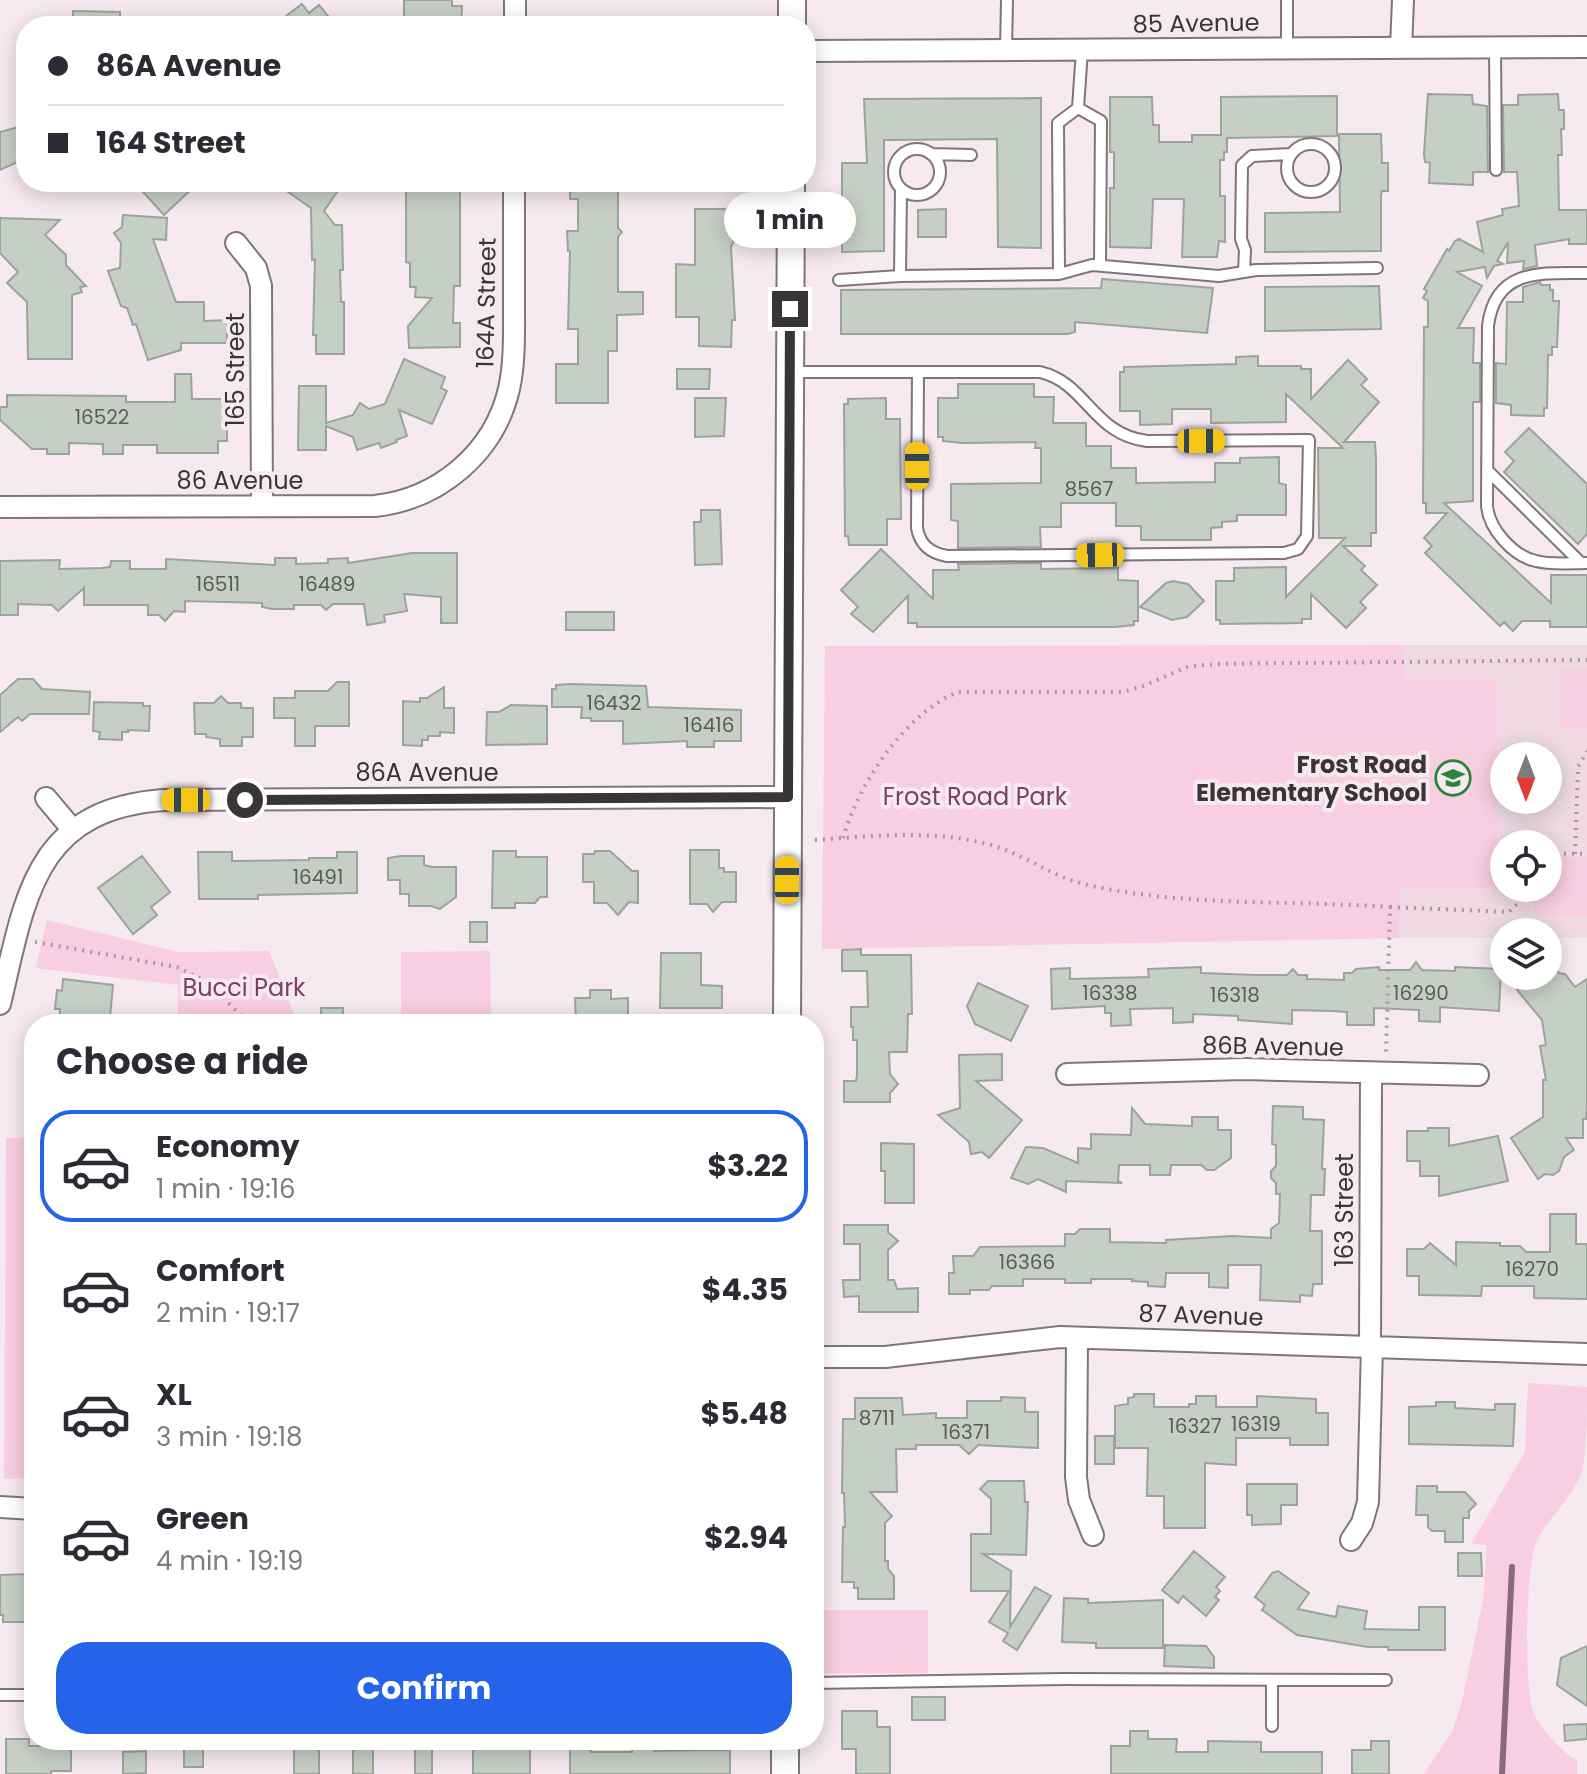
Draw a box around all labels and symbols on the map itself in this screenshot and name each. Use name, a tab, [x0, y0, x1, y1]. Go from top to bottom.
street label: 85 Avenue	[1132, 5, 1260, 41]
callout: 1 min	[724, 193, 856, 249]
street label: 164A Street	[468, 237, 504, 369]
route end	[772, 291, 808, 327]
street label: 165 Street	[219, 313, 252, 427]
house number: 16522	[75, 403, 129, 431]
car	[1177, 429, 1225, 453]
car	[905, 442, 929, 490]
street label: 86 Avenue	[177, 464, 303, 497]
house number: 8567	[1065, 475, 1113, 503]
car	[1076, 543, 1124, 567]
house number: 16511	[196, 570, 240, 598]
house number: 16489	[299, 570, 355, 598]
house number: 16432	[587, 689, 641, 717]
house number: 16416	[684, 711, 734, 739]
north arrow	[1490, 742, 1562, 814]
place label: Frost Road Elementary School	[1196, 748, 1427, 809]
street label: 86A Avenue	[355, 756, 499, 789]
school or university icon: Frost Road Elementary School	[1434, 759, 1472, 797]
park label: Frost Road Park	[883, 780, 1068, 813]
route start	[227, 782, 263, 818]
car	[162, 788, 210, 812]
car	[775, 856, 799, 904]
house number: 16491	[293, 863, 343, 891]
park label: Bucci Park	[183, 971, 306, 1004]
house number: 16338	[1082, 979, 1138, 1007]
house number: 16290	[1393, 979, 1449, 1007]
house number: 16318	[1210, 981, 1260, 1009]
street label: 86B Avenue	[1202, 1028, 1344, 1064]
street label: 163 Street	[1328, 1153, 1361, 1267]
house number: 16366	[999, 1248, 1055, 1276]
house number: 16270	[1505, 1255, 1559, 1283]
street label: 87 Avenue	[1138, 1296, 1264, 1334]
house number: 8711	[859, 1404, 895, 1432]
house number: 16319	[1231, 1410, 1281, 1438]
house number: 16327	[1168, 1412, 1222, 1440]
house number: 16371	[942, 1418, 990, 1446]

